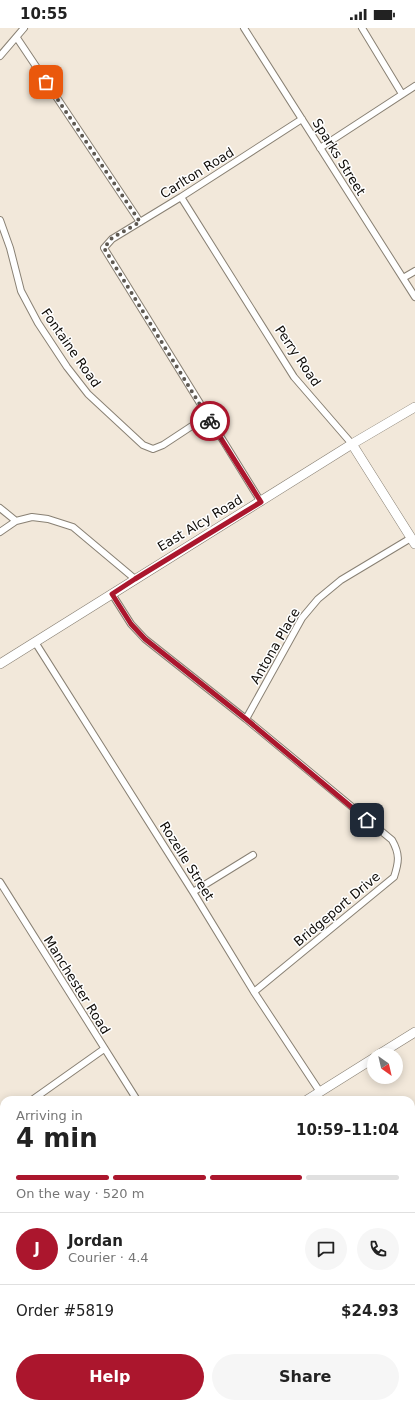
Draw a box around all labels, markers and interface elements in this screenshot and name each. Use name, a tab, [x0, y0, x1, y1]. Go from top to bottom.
text: 10:55	[20, 5, 68, 23]
pin	[29, 65, 63, 99]
icon: bag	[35, 71, 57, 93]
street label: Sparks Street	[309, 116, 369, 198]
street label: Carlton Road	[157, 144, 237, 202]
street label: Fontaine Road	[38, 306, 104, 390]
street label: Perry Road	[272, 323, 324, 389]
courier	[190, 401, 230, 441]
icon: bike	[199, 410, 221, 432]
street label: East Alcy Road	[155, 492, 245, 554]
street label: Antona Place	[247, 605, 303, 687]
pin	[350, 803, 384, 837]
icon: home	[356, 809, 378, 831]
street label: Rozelle Street	[157, 819, 217, 903]
street label: Bridgeport Drive	[291, 869, 383, 949]
street label: Manchester Road	[41, 933, 113, 1037]
north arrow	[367, 1048, 403, 1084]
map controls	[367, 1048, 403, 1084]
text: Arriving in	[16, 1108, 83, 1123]
text: 10:59–11:04	[296, 1121, 399, 1139]
text: 4 min	[16, 1123, 98, 1153]
text: On the way · 520 m	[16, 1186, 144, 1201]
button: chat	[305, 1228, 347, 1270]
button: phone	[357, 1228, 399, 1270]
text: Jordan	[68, 1232, 123, 1250]
text: J	[34, 1240, 40, 1258]
text: Courier · 4.4	[68, 1250, 149, 1265]
text: Order #5819	[16, 1302, 114, 1320]
text: $24.93	[341, 1302, 399, 1320]
button: Help	[16, 1354, 204, 1400]
button: Share	[212, 1354, 399, 1400]

